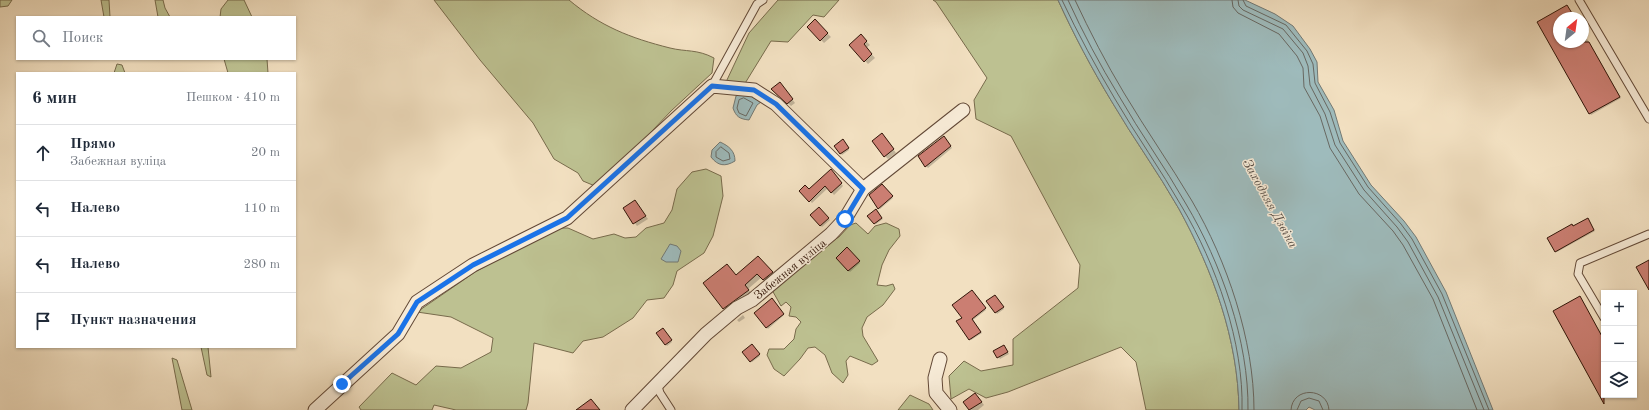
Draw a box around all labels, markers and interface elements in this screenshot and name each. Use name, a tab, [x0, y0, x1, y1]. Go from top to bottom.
north arrow	[1553, 12, 1589, 48]
search box	[16, 16, 296, 60]
icon: search	[30, 27, 52, 49]
text: Поиск	[62, 31, 103, 46]
text: 6 мин	[32, 90, 77, 107]
text: Пешком · 410 m	[186, 91, 280, 104]
text: Прямо	[70, 137, 116, 152]
icon: ahead	[32, 142, 54, 164]
text: 20 m	[251, 146, 280, 159]
text: Забежная вуліца	[70, 155, 166, 168]
water label: Заходняя Дзвіна	[1240, 157, 1299, 250]
icon: left	[32, 198, 54, 220]
text: Налево	[70, 201, 120, 216]
text: 110 m	[243, 202, 280, 215]
route start	[836, 210, 854, 228]
street label: Забежная вуліца	[752, 236, 829, 302]
icon: left	[32, 254, 54, 276]
text: Налево	[70, 257, 120, 272]
text: 280 m	[243, 258, 280, 271]
map controls	[1601, 290, 1637, 398]
button: +	[1601, 290, 1637, 326]
icon: arrive	[32, 310, 54, 332]
text: Пункт назначения	[70, 313, 197, 328]
button: −	[1601, 326, 1637, 362]
button: layers	[1601, 362, 1637, 398]
route end	[333, 375, 351, 393]

